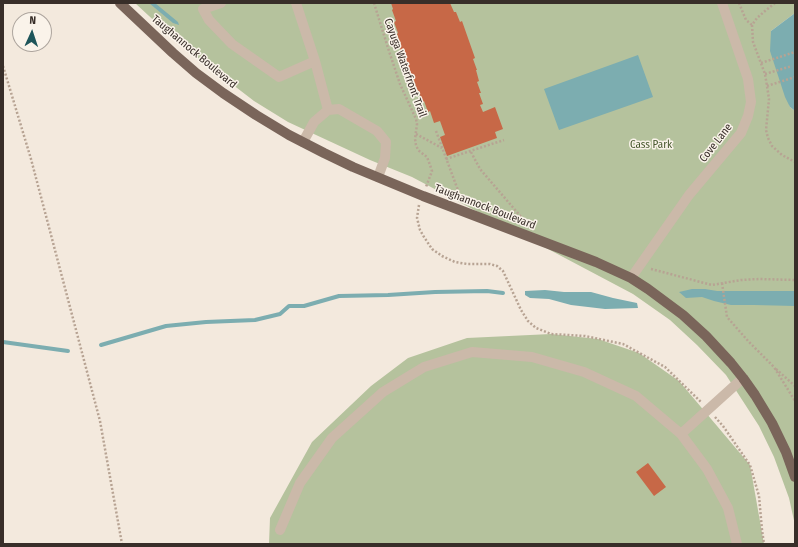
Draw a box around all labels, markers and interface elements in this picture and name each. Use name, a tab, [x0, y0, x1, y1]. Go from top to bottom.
north arrow	[12, 12, 52, 52]
street label: Taughannock Boulevard	[149, 12, 239, 92]
text: N	[29, 14, 36, 27]
street label: Cayuga Waterfront Trail	[381, 17, 429, 119]
street label: Cove Lane	[697, 121, 735, 165]
park label: Cass Park	[630, 138, 672, 152]
street label: Taughannock Boulevard	[433, 182, 537, 232]

